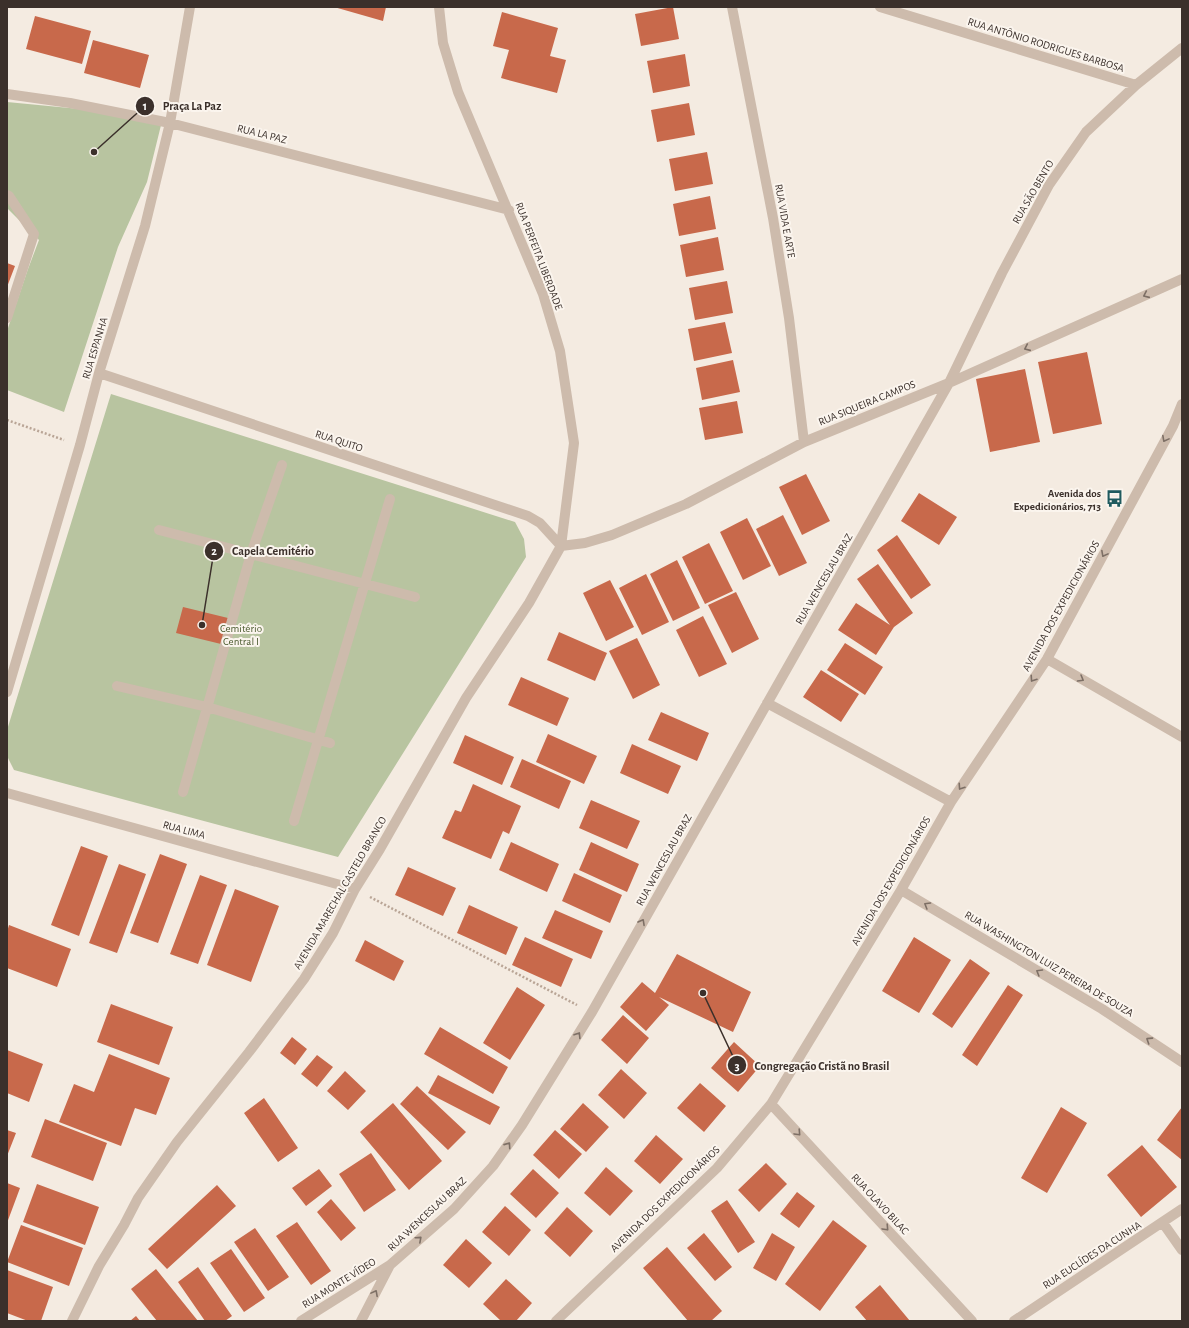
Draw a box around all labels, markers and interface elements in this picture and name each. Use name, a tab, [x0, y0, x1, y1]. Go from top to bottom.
street label: RUA ANTÔNIO RODRIGUES BARBOSA	[966, 15, 1126, 74]
callout: Praça La Paz	[135, 94, 230, 118]
text: 1	[143, 100, 147, 112]
text: Praça La Paz	[163, 100, 221, 112]
street label: RUA LA PAZ	[236, 123, 288, 146]
street label: RUA SÃO BENTO	[1010, 158, 1056, 226]
street label: RUA VIDA E ARTE	[773, 183, 797, 260]
street label: RUA PERFEITA LIBERDADE	[513, 201, 565, 312]
one-way arrow	[1143, 290, 1151, 298]
street label: RUA ESPANHA	[80, 315, 110, 380]
one-way arrow	[1024, 343, 1032, 351]
street label: RUA SIQUEIRA CAMPOS	[817, 378, 917, 428]
street label: RUA QUITO	[314, 428, 364, 454]
one-way arrow	[1163, 435, 1170, 443]
place label: Avenida dos Expedicionários, 713	[1013, 488, 1101, 512]
bus stop icon: Avenida dos Expedicionários, 713	[1104, 489, 1124, 509]
street label: RUA WENCESLAU BRAZ	[793, 531, 855, 626]
street label: AVENIDA DOS EXPEDICIONÁRIOS	[1020, 538, 1102, 673]
callout: Capela Cemitério	[204, 539, 322, 563]
text: 2	[211, 545, 217, 557]
text: Capela Cemitério	[232, 545, 314, 557]
one-way arrow	[1101, 550, 1108, 557]
park label: Cemitério Central I	[220, 623, 262, 647]
one-way arrow	[1077, 674, 1084, 681]
one-way arrow	[1031, 675, 1038, 682]
one-way arrow	[958, 783, 966, 790]
street label: RUA WENCESLAU BRAZ	[634, 812, 694, 908]
street label: AVENIDA DOS EXPEDICIONÁRIOS	[849, 814, 933, 948]
street label: AVENIDA MARECHAL CASTELO BRANCO	[292, 815, 388, 971]
street label: RUA LIMA	[162, 819, 207, 841]
one-way arrow	[924, 903, 931, 910]
street label: RUA WASHINGTON LUIZ PEREIRA DE SOUZA	[963, 909, 1136, 1019]
one-way arrow	[638, 919, 645, 926]
one-way arrow	[1036, 969, 1043, 976]
one-way arrow	[573, 1032, 580, 1039]
one-way arrow	[1147, 1038, 1154, 1045]
callout: Congregação Cristã no Brasil	[727, 1053, 898, 1077]
text: 3	[734, 1060, 740, 1072]
text: Congregação Cristã no Brasil	[755, 1060, 889, 1072]
one-way arrow	[793, 1128, 800, 1135]
one-way arrow	[503, 1142, 510, 1149]
street label: AVENIDA DOS EXPEDICIONÁRIOS	[607, 1143, 722, 1254]
street label: RUA OLAVO BILAC	[849, 1171, 911, 1237]
street label: RUA WENCESLAU BRAZ	[386, 1175, 469, 1253]
street label: RUA EUCLÍDES DA CUNHA	[1040, 1218, 1144, 1291]
one-way arrow	[881, 1223, 889, 1231]
one-way arrow	[415, 1237, 422, 1244]
street label: RUA MONTE VÍDEO	[300, 1255, 378, 1310]
one-way arrow	[371, 1290, 378, 1297]

